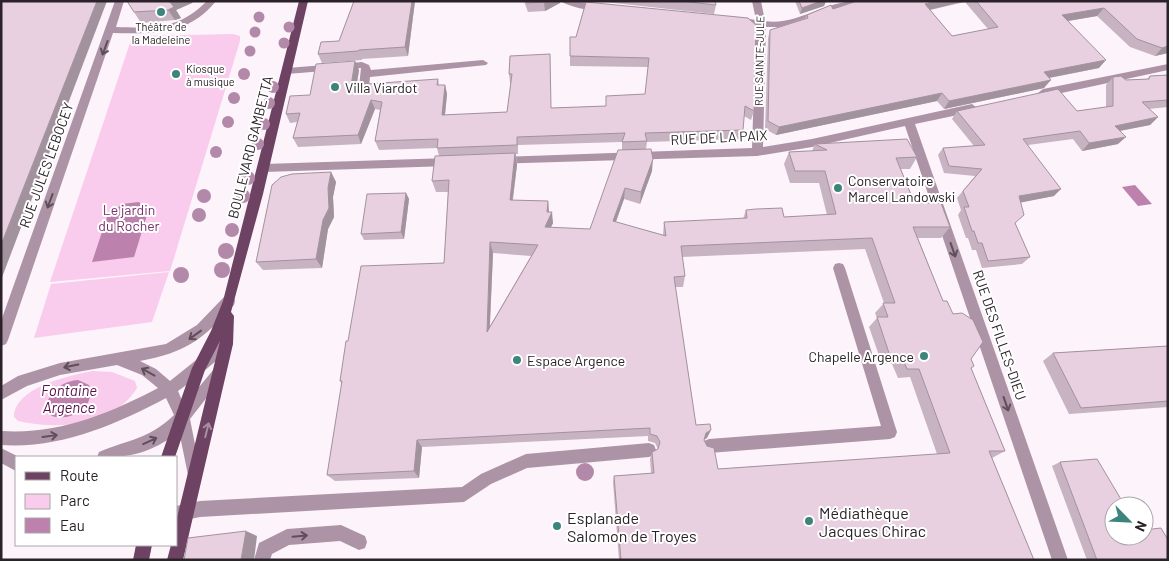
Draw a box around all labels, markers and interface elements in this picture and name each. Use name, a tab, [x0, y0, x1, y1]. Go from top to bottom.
marker: Théâtre de la Madeleine	[155, 6, 167, 18]
street label: RUE SAINTE-JULE	[752, 16, 766, 106]
place label: Théâtre de la Madeleine	[132, 20, 190, 46]
one-way arrow	[100, 39, 109, 55]
place label: Kiosque à musique	[186, 62, 235, 88]
marker: Kiosque à musique	[170, 68, 182, 80]
street label: BOULEVARD GAMBETTA	[224, 73, 276, 220]
place label: Villa Viardot	[345, 79, 418, 96]
marker: Villa Viardot	[329, 81, 341, 93]
street label: RUE JULES LEBOCEY	[15, 100, 77, 230]
street label: RUE DE LA PAIX	[670, 126, 768, 148]
place label: Conservatoire Marcel Landowski	[848, 172, 955, 205]
marker: Conservatoire Marcel Landowski	[832, 182, 844, 194]
one-way arrow	[45, 192, 54, 208]
park label: Le jardin du Rocher	[98, 201, 160, 234]
one-way arrow	[949, 242, 959, 258]
street label: RUE DES FILLES-DIEU	[970, 268, 1030, 402]
one-way arrow	[188, 330, 202, 340]
place label: Chapelle Argence	[808, 348, 914, 365]
marker: Chapelle Argence	[918, 350, 930, 362]
place label: Espace Argence	[527, 352, 625, 369]
marker: Espace Argence	[511, 354, 523, 366]
one-way arrow	[63, 362, 79, 372]
one-way arrow	[142, 367, 156, 377]
water label: Fontaine Argence	[41, 381, 97, 416]
one-way arrow	[1002, 396, 1012, 412]
one-way arrow	[202, 423, 212, 439]
one-way arrow	[41, 431, 57, 441]
one-way arrow	[142, 435, 157, 445]
legend	[15, 456, 178, 546]
text: Route	[60, 466, 99, 484]
text: Parc	[60, 491, 90, 509]
north arrow	[1104, 496, 1154, 546]
place label: Médiathèque Jacques Chirac	[819, 503, 926, 540]
place label: Esplanade Salomon de Troyes	[567, 508, 697, 545]
marker: Médiathèque Jacques Chirac	[803, 515, 815, 527]
text: Eau	[60, 516, 85, 534]
text: N	[1132, 519, 1151, 534]
marker: Esplanade Salomon de Troyes	[551, 520, 563, 532]
one-way arrow	[291, 531, 307, 541]

